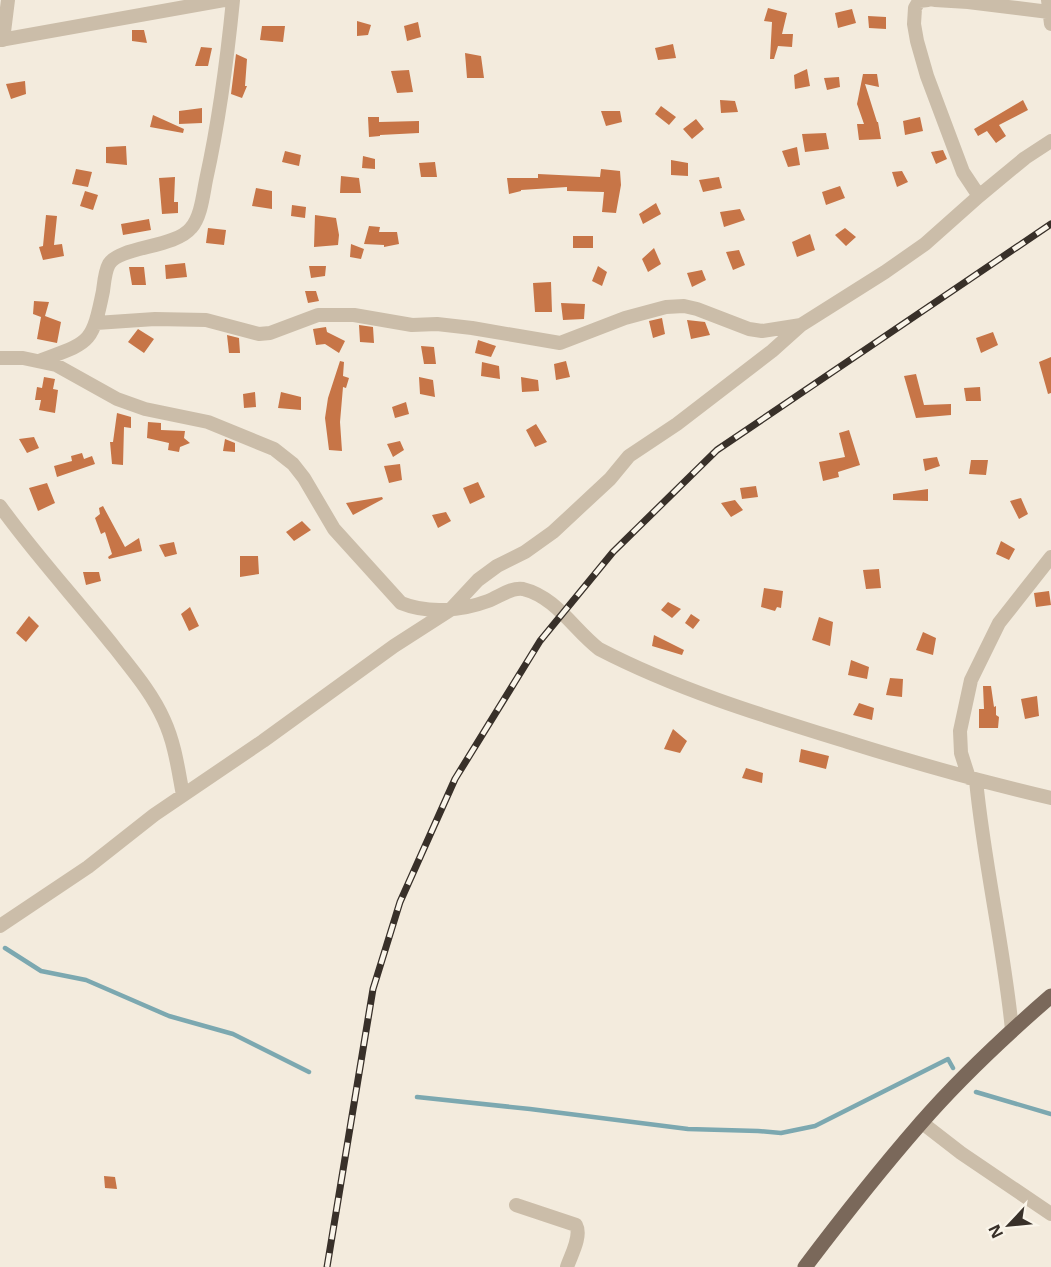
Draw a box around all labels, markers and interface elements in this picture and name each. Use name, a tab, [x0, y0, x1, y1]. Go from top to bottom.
north arrow	[979, 1195, 1039, 1255]
text: N	[983, 1221, 1008, 1242]

